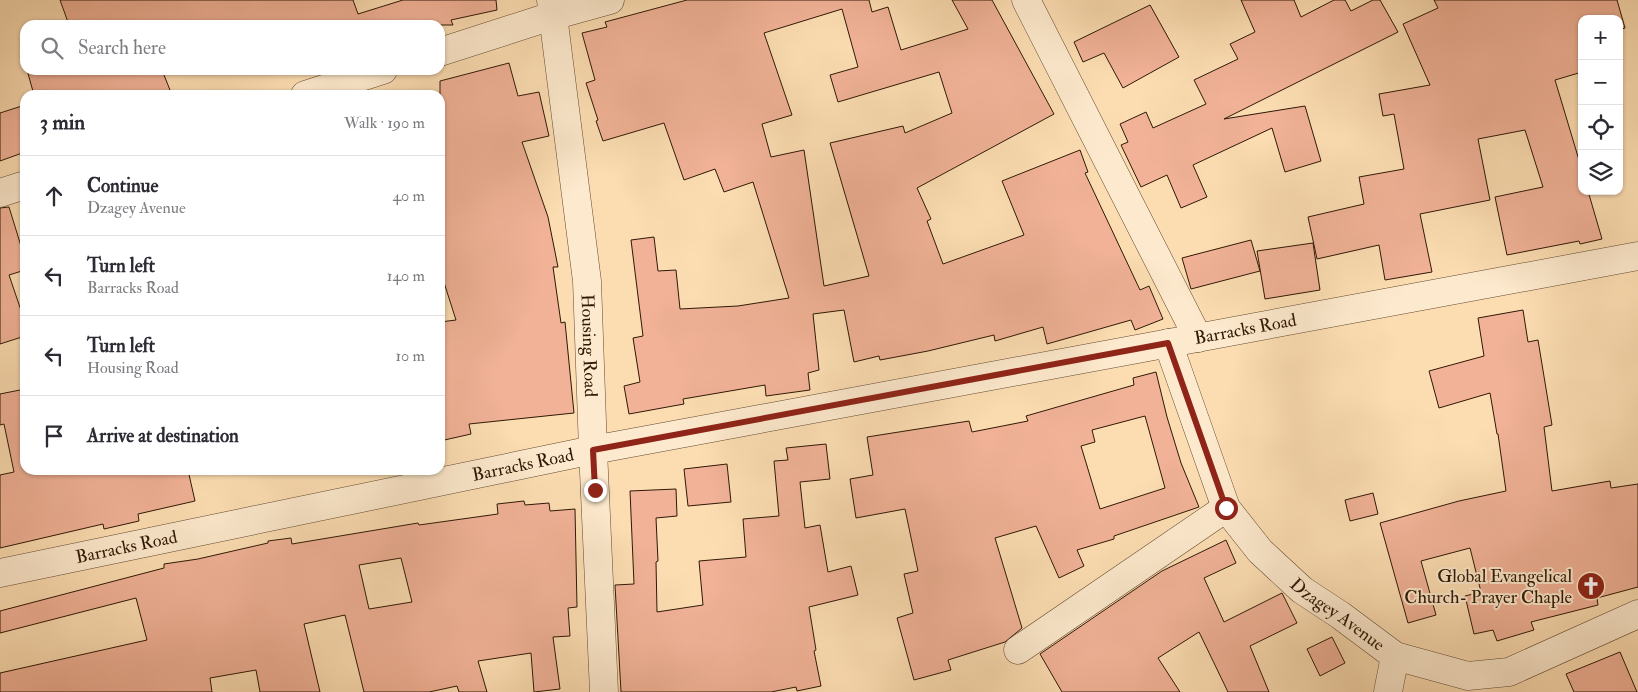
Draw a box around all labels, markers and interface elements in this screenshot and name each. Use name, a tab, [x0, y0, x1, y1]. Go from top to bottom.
map controls	[1578, 15, 1623, 195]
button: +	[1578, 15, 1623, 60]
search box	[20, 20, 445, 75]
icon: search	[38, 34, 66, 62]
text: Search here	[78, 36, 166, 60]
button: −	[1578, 60, 1623, 105]
button: locate	[1578, 105, 1623, 150]
text: 3 min	[40, 109, 85, 136]
text: Walk · 190 m	[344, 113, 425, 133]
button: layers	[1578, 150, 1623, 195]
text: Continue	[87, 174, 158, 198]
icon: ahead	[40, 182, 68, 210]
text: 40 m	[392, 186, 425, 206]
text: Dzagey Avenue	[87, 198, 186, 218]
text: Turn left	[87, 254, 155, 278]
icon: left	[40, 262, 68, 290]
text: 140 m	[387, 266, 425, 286]
text: Barracks Road	[87, 278, 179, 298]
street label: Housing Road	[575, 294, 602, 398]
street label: Barracks Road	[1192, 309, 1298, 350]
text: Turn left	[87, 334, 155, 358]
icon: left	[40, 342, 68, 370]
text: 10 m	[395, 346, 425, 366]
text: Housing Road	[87, 358, 179, 378]
icon: arrive	[40, 422, 68, 450]
text: Arrive at destination	[87, 424, 239, 448]
street label: Barracks Road	[470, 443, 576, 487]
route end	[584, 479, 607, 502]
route start	[1215, 497, 1238, 520]
street label: Barracks Road	[73, 526, 180, 569]
place label: Global Evangelical Church- Prayer Chaple	[1404, 565, 1572, 609]
church icon: Global Evangelical Church- Prayer Chaple	[1576, 571, 1606, 601]
street label: Dzagey Avenue	[1285, 573, 1389, 657]

